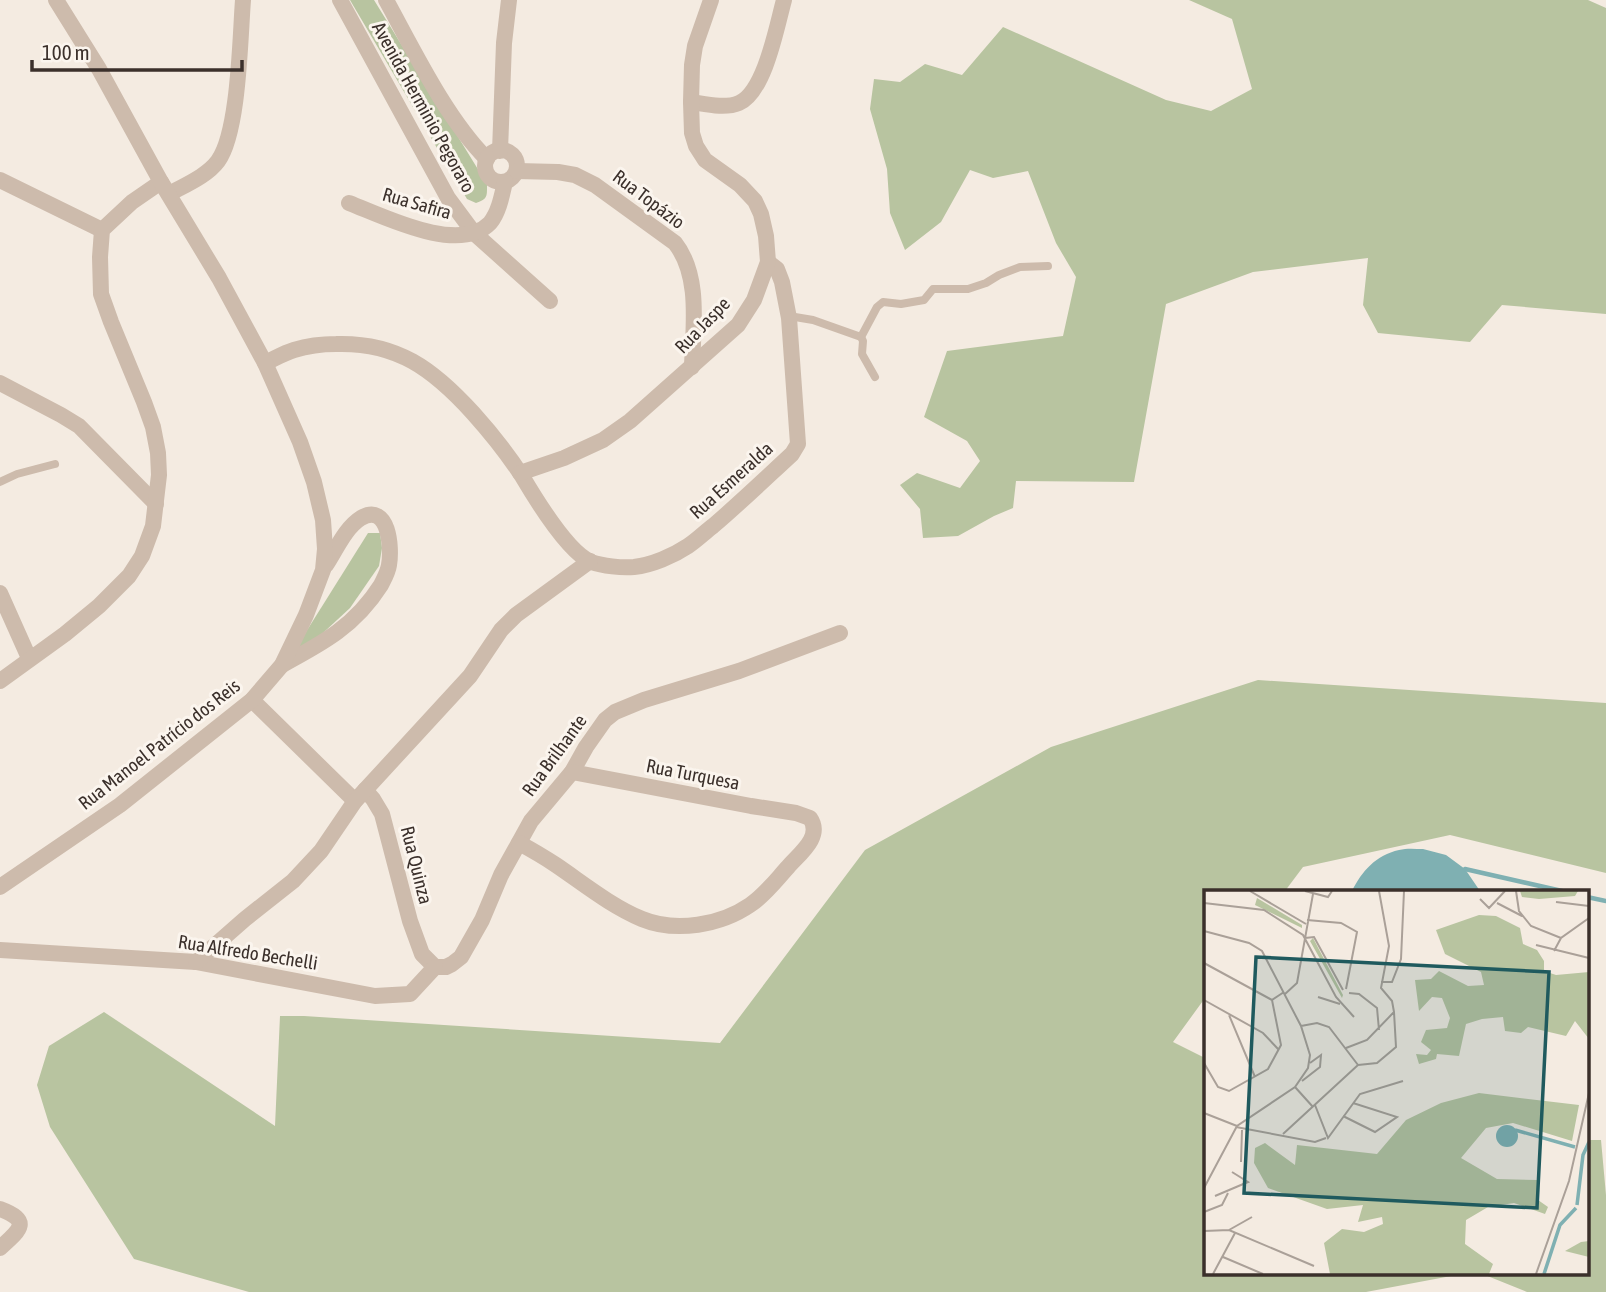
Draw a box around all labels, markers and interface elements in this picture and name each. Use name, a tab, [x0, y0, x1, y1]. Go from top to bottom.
street label: Avenida Herminio Pegoraro	[368, 18, 480, 196]
scale bar	[32, 28, 242, 72]
text: 100 m	[42, 40, 90, 64]
street label: Rua Topázio	[609, 165, 689, 233]
street label: Rua Safira	[380, 183, 454, 223]
street label: Rua Jaspe	[670, 292, 734, 358]
street label: Rua Esmeralda	[685, 437, 777, 523]
street label: Rua Manoel Patrício dos Reis	[74, 674, 244, 814]
street label: Rua Brilhante	[517, 710, 591, 800]
street label: Rua Turquesa	[644, 754, 742, 794]
street label: Rua Quinza	[397, 824, 437, 906]
inset map	[1204, 890, 1588, 1274]
street label: Rua Alfredo Bechelli	[177, 930, 319, 974]

